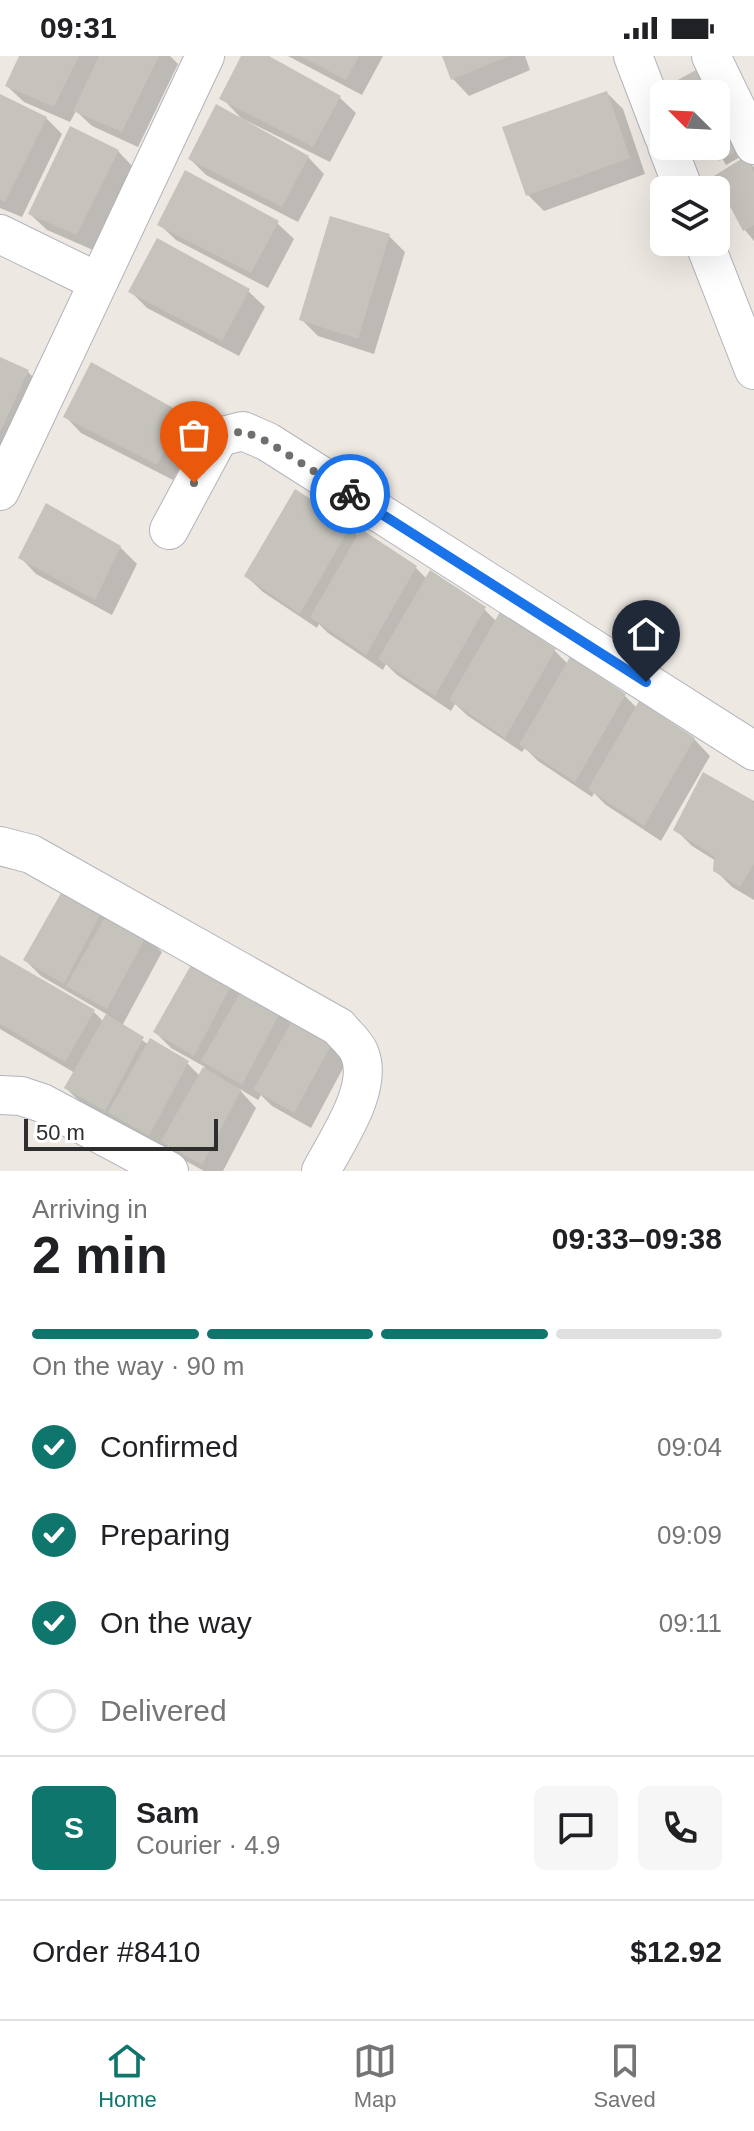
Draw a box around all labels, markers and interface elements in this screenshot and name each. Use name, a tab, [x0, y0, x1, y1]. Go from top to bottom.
text: 09:31	[40, 11, 117, 44]
north arrow	[650, 80, 730, 160]
map controls	[650, 80, 730, 256]
button: layers	[650, 176, 730, 256]
pin	[160, 401, 228, 483]
icon: bag	[172, 413, 216, 457]
courier	[310, 454, 390, 534]
icon: bike	[328, 472, 372, 516]
pin	[612, 600, 680, 682]
icon: home	[624, 612, 668, 656]
scale bar	[24, 1115, 218, 1151]
text: 50 m	[36, 1120, 85, 1145]
text: Arriving in	[32, 1194, 148, 1224]
text: 09:33–09:38	[552, 1222, 722, 1255]
text: 2 min	[32, 1226, 168, 1284]
text: On the way · 90 m	[32, 1351, 244, 1381]
icon: check	[32, 1425, 76, 1469]
text: Confirmed	[100, 1430, 238, 1463]
text: 09:04	[657, 1432, 722, 1462]
icon: check	[32, 1513, 76, 1557]
text: Preparing	[100, 1518, 230, 1551]
text: 09:09	[657, 1520, 722, 1550]
icon: check	[32, 1601, 76, 1645]
text: On the way	[100, 1606, 252, 1639]
text: 09:11	[659, 1608, 722, 1638]
text: Delivered	[100, 1694, 227, 1727]
button: chat	[534, 1786, 618, 1870]
button: phone	[638, 1786, 722, 1870]
text: Sam	[136, 1796, 199, 1829]
text: S	[64, 1811, 84, 1844]
text: Courier · 4.9	[136, 1830, 281, 1860]
text: Order #8410	[32, 1935, 200, 1968]
text: $12.92	[630, 1935, 722, 1968]
tab: Home	[98, 2039, 157, 2113]
tab: Map	[353, 2039, 397, 2113]
tab: Saved	[593, 2039, 656, 2113]

